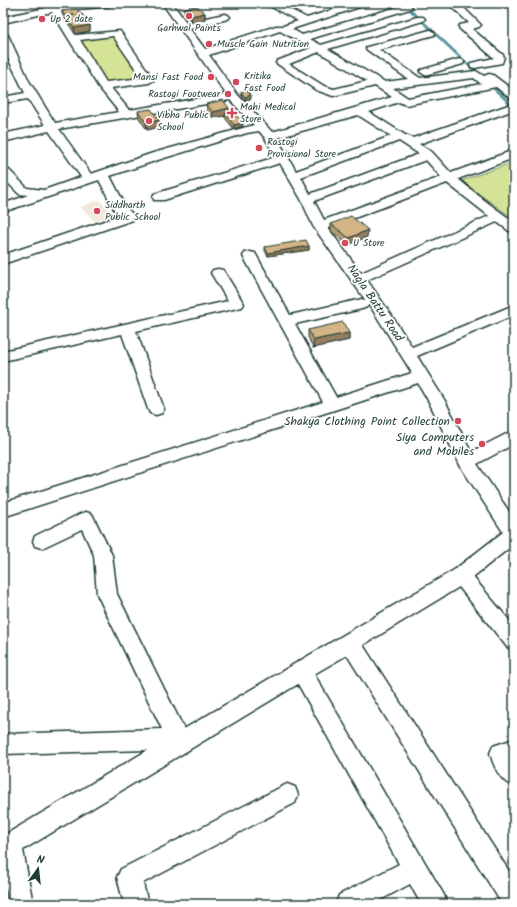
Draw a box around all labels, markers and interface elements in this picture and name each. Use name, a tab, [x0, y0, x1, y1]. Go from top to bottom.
place label: Up 2 date	[50, 11, 93, 27]
marker: Garhwal Paints	[184, 11, 194, 21]
marker: Up 2 date	[37, 14, 47, 24]
place label: Garhwal Paints	[157, 20, 221, 36]
place label: Muscle Gain Nutrition	[217, 36, 309, 52]
marker: Muscle Gain Nutrition	[204, 39, 214, 49]
place label: Kritika Fast Food	[244, 68, 286, 96]
place label: Mansi Fast Food	[133, 69, 204, 85]
marker: Mansi Fast Food	[206, 72, 216, 82]
marker: Kritika Fast Food	[231, 77, 241, 87]
place label: Rastogi Footwear	[148, 86, 221, 102]
marker: Rastogi Footwear	[223, 89, 233, 99]
place label: Mahi Medical Store	[240, 99, 296, 127]
place label: Vibha Public School	[157, 107, 209, 135]
marker: Mahi Medical Store	[227, 108, 237, 118]
marker: Vibha Public School	[144, 116, 154, 126]
place label: Rastogi Provisional Store	[267, 134, 337, 162]
marker: Rastogi Provisional Store	[254, 143, 264, 153]
place label: Siddharth Public School	[105, 197, 161, 225]
marker: Siddharth Public School	[92, 206, 102, 216]
place label: U Store	[353, 235, 385, 251]
marker: U Store	[340, 238, 350, 248]
street label: Nagla Battu Road	[342, 260, 409, 346]
place label: Shakya Clothing Point Collection	[284, 412, 450, 431]
marker: Shakya Clothing Point Collection	[453, 416, 463, 426]
place label: Siya Computers and Mobiles	[396, 428, 474, 461]
marker: Siya Computers and Mobiles	[477, 439, 487, 449]
north arrow	[18, 849, 58, 889]
text: N	[35, 851, 46, 870]

